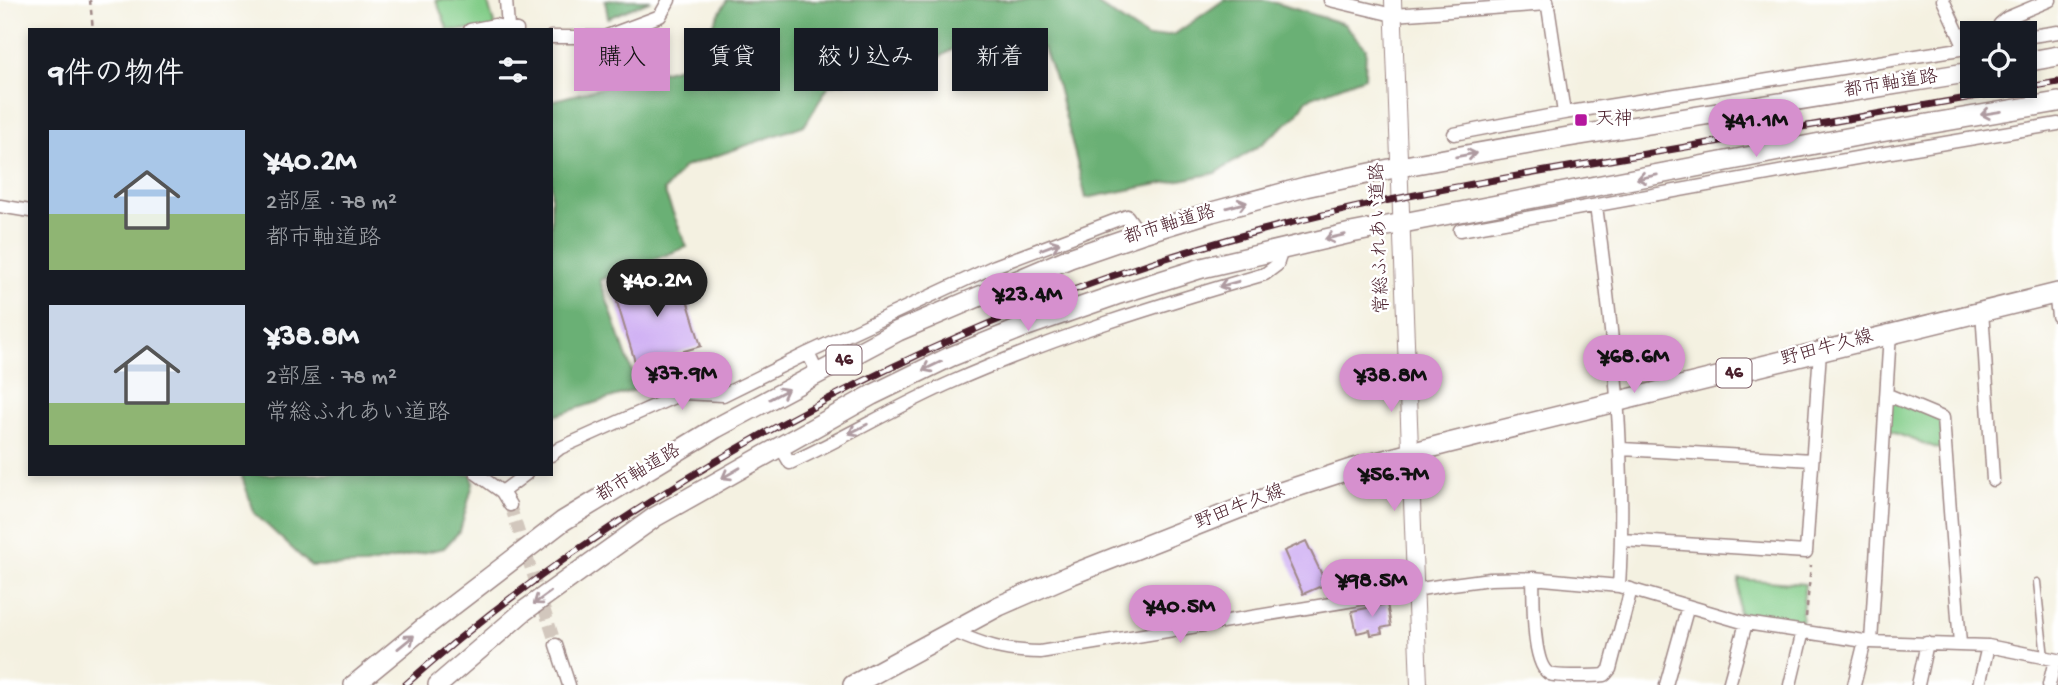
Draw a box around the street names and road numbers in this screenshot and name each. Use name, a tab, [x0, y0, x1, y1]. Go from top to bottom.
street label: 都市軸道路	[1842, 65, 1940, 104]
street label: 常総ふれあい道路	[1366, 162, 1395, 314]
street label: 都市軸道路	[1121, 200, 1219, 251]
street label: 野田牛久線	[1778, 325, 1876, 372]
road number: 46	[826, 346, 862, 374]
road number: 46	[1716, 358, 1752, 388]
street label: 都市軸道路	[592, 439, 686, 508]
street label: 野田牛久線	[1191, 479, 1288, 536]

